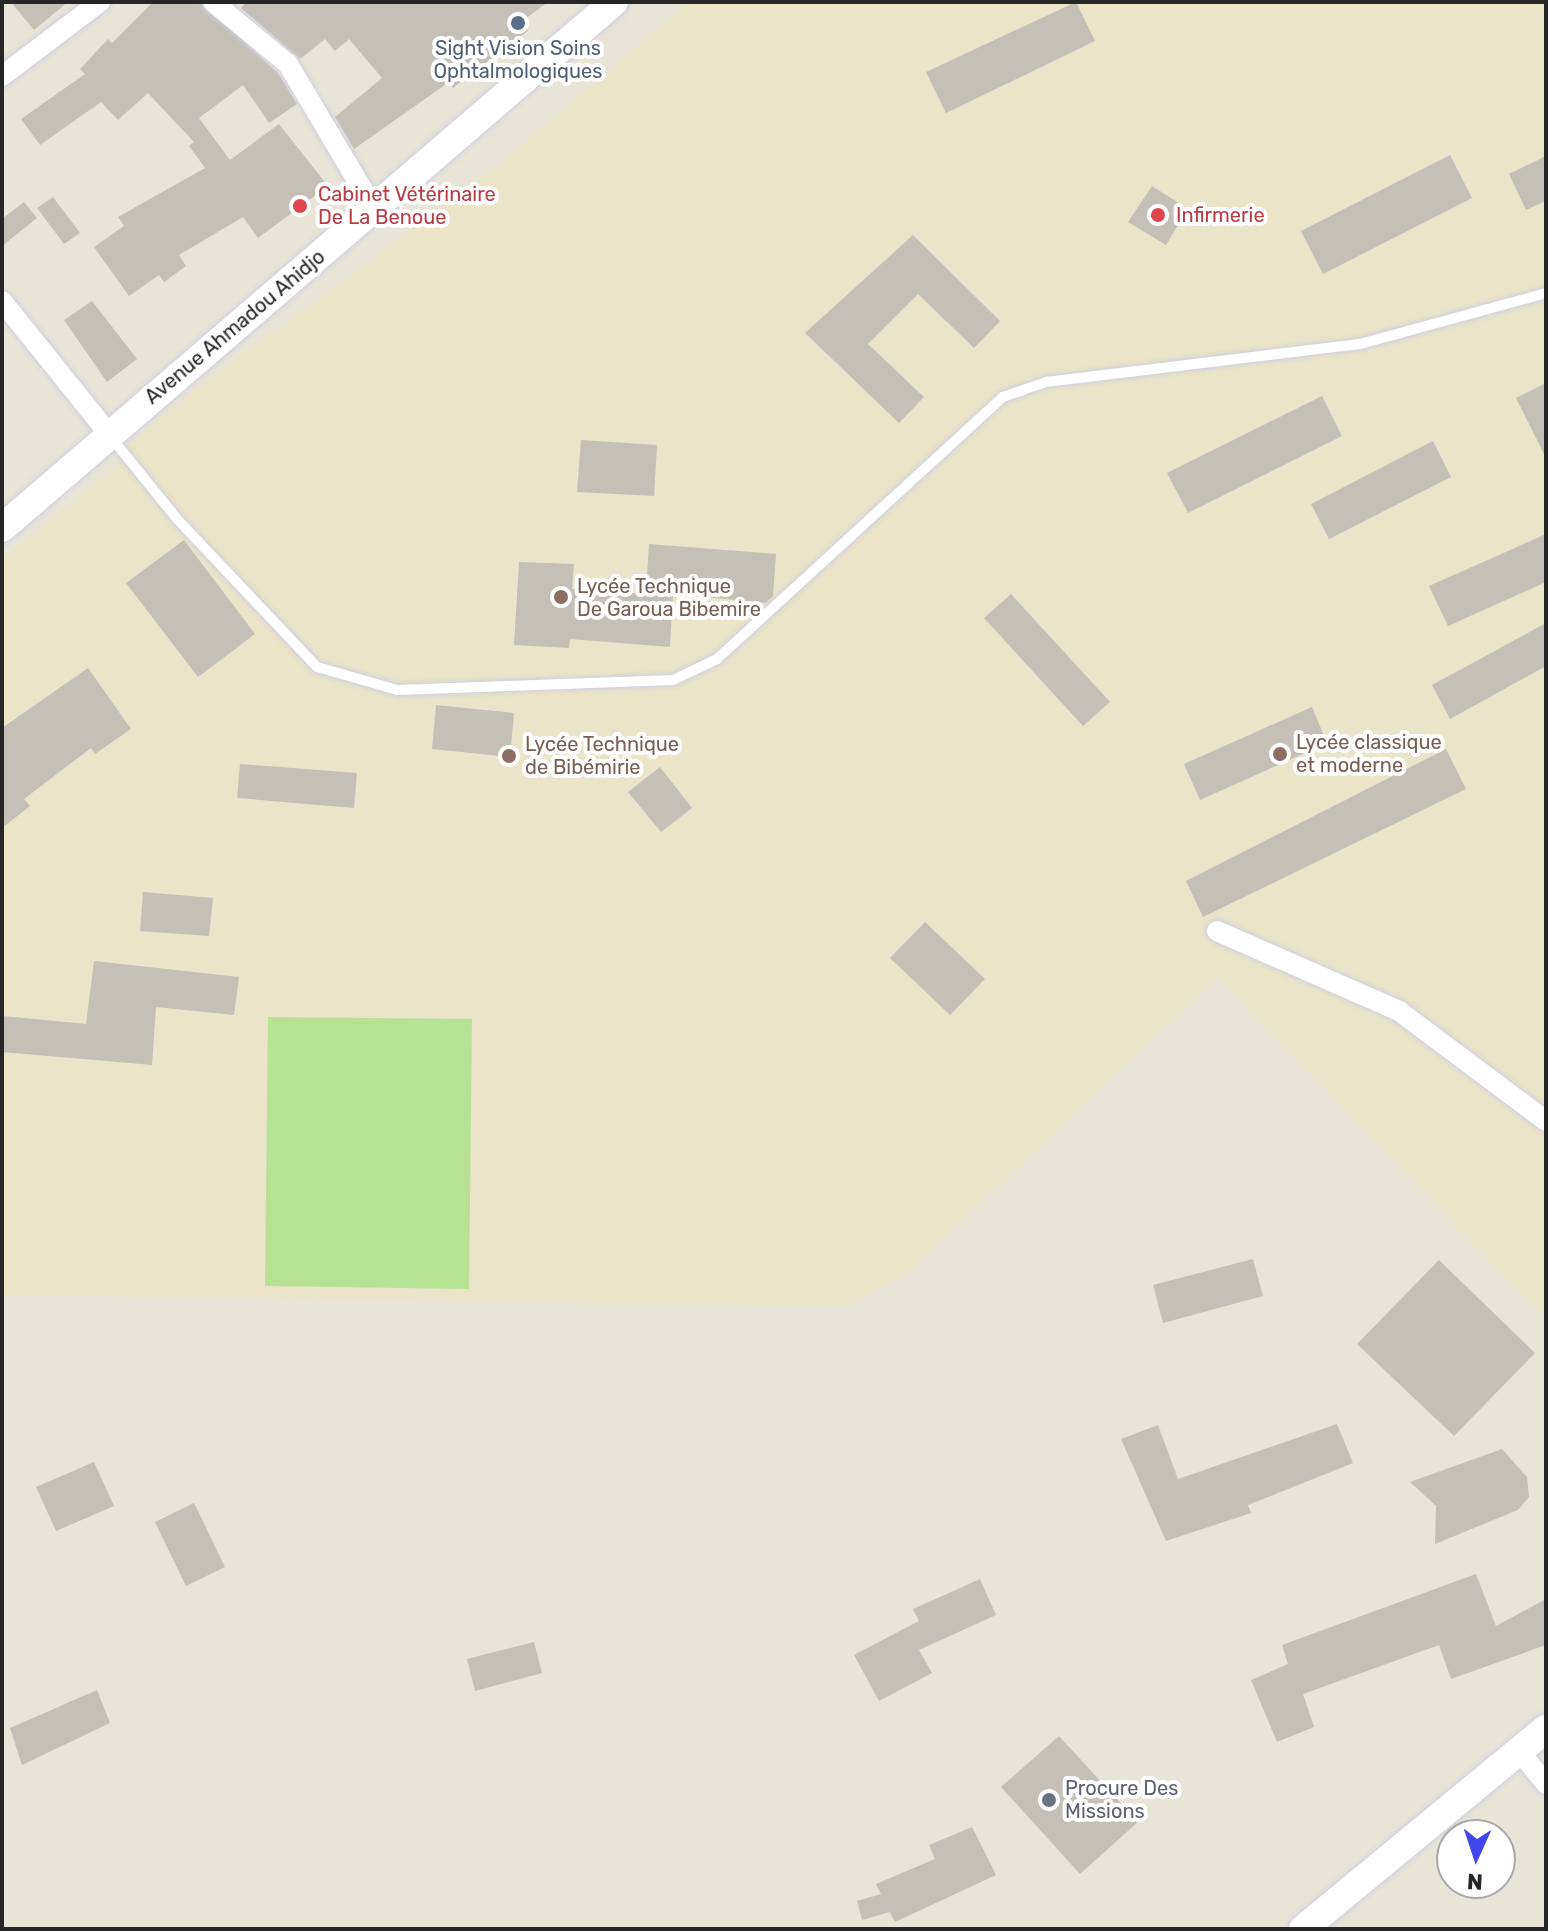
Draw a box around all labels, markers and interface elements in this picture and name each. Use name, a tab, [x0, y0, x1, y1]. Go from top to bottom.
marker: Sight Vision Soins Ophtalmologiques	[509, 14, 527, 32]
place label: Sight Vision Soins Ophtalmologiques	[434, 36, 602, 83]
place label: Cabinet Vétérinaire De La Benoue	[318, 182, 496, 229]
marker: Cabinet Vétérinaire De La Benoue	[289, 195, 311, 217]
place label: Infirmerie	[1176, 203, 1265, 227]
marker: Infirmerie	[1147, 204, 1169, 226]
street label: Avenue Ahmadou Ahidjo	[140, 244, 330, 410]
place label: Lycée Technique De Garoua Bibemire	[577, 574, 761, 621]
marker: Lycée Technique De Garoua Bibemire	[552, 588, 570, 606]
place label: Lycée classique et moderne	[1296, 730, 1442, 777]
place label: Lycée Technique de Bibémirie	[525, 732, 680, 779]
marker: Lycée classique et moderne	[1271, 745, 1289, 763]
marker: Lycée Technique de Bibémirie	[500, 747, 518, 765]
place label: Procure Des Missions	[1065, 1776, 1178, 1823]
marker: Procure Des Missions	[1040, 1791, 1058, 1809]
north arrow	[1436, 1819, 1516, 1899]
text: N	[1466, 1868, 1483, 1895]

